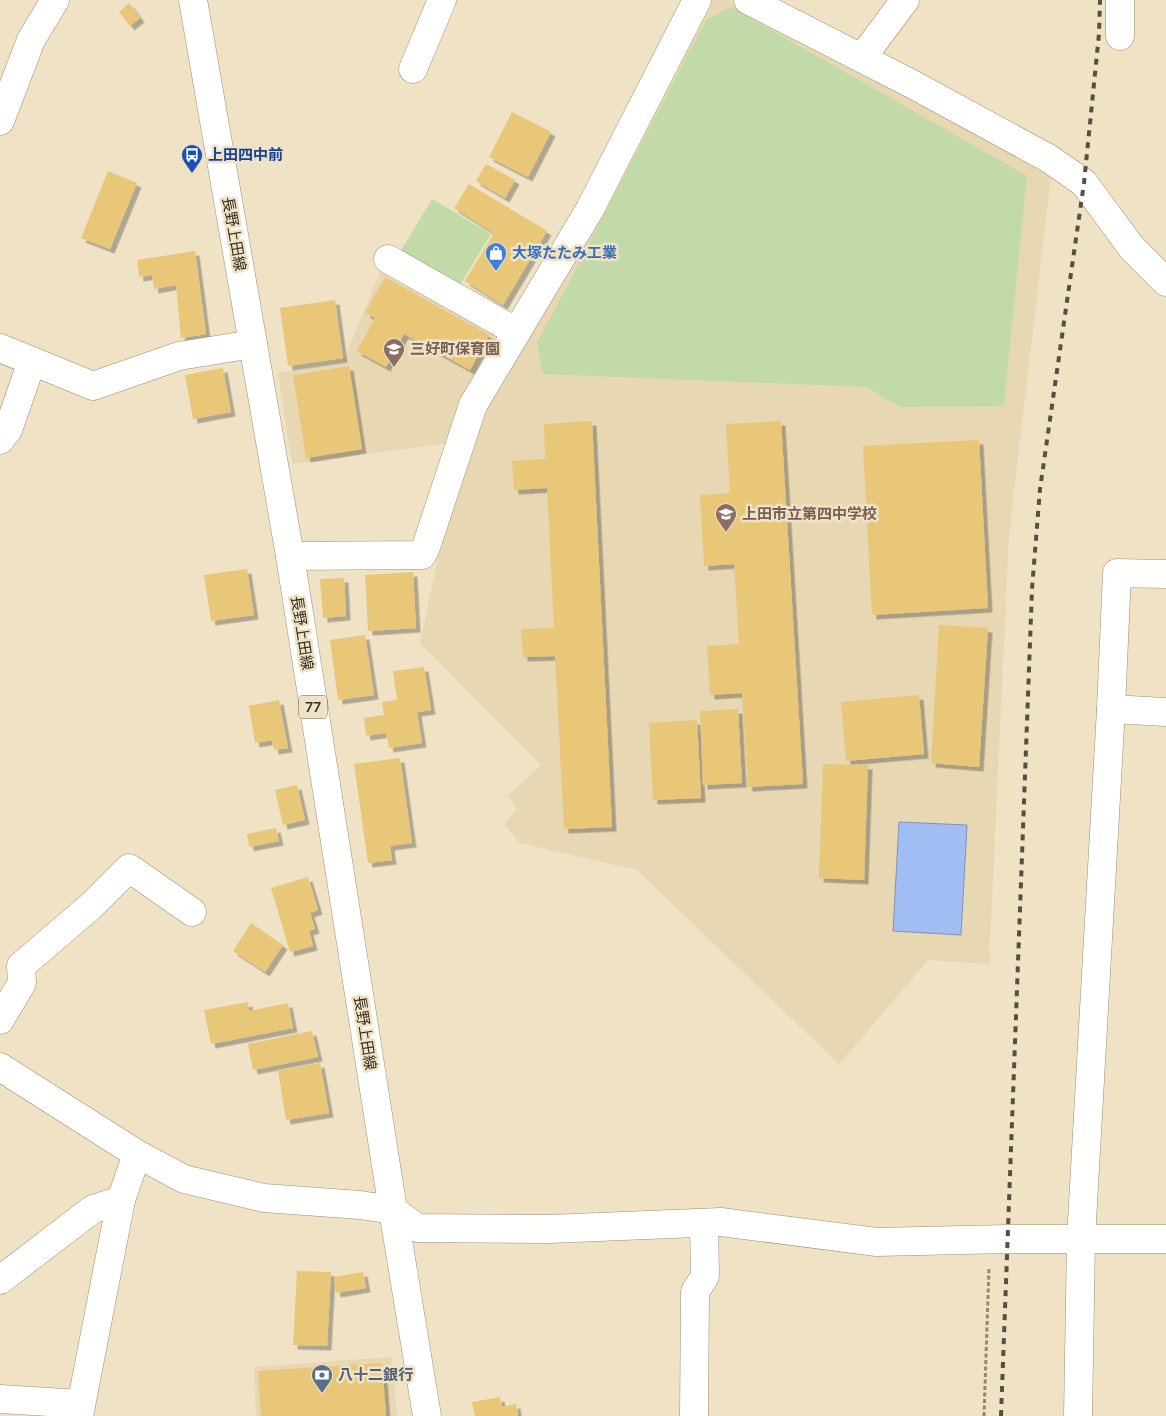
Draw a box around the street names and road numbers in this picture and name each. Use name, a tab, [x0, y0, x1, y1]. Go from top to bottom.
street label: 長野上田線	[220, 195, 250, 272]
street label: 長野上田線	[288, 594, 318, 671]
road number: 77	[299, 696, 327, 719]
street label: 長野上田線	[351, 994, 381, 1071]

